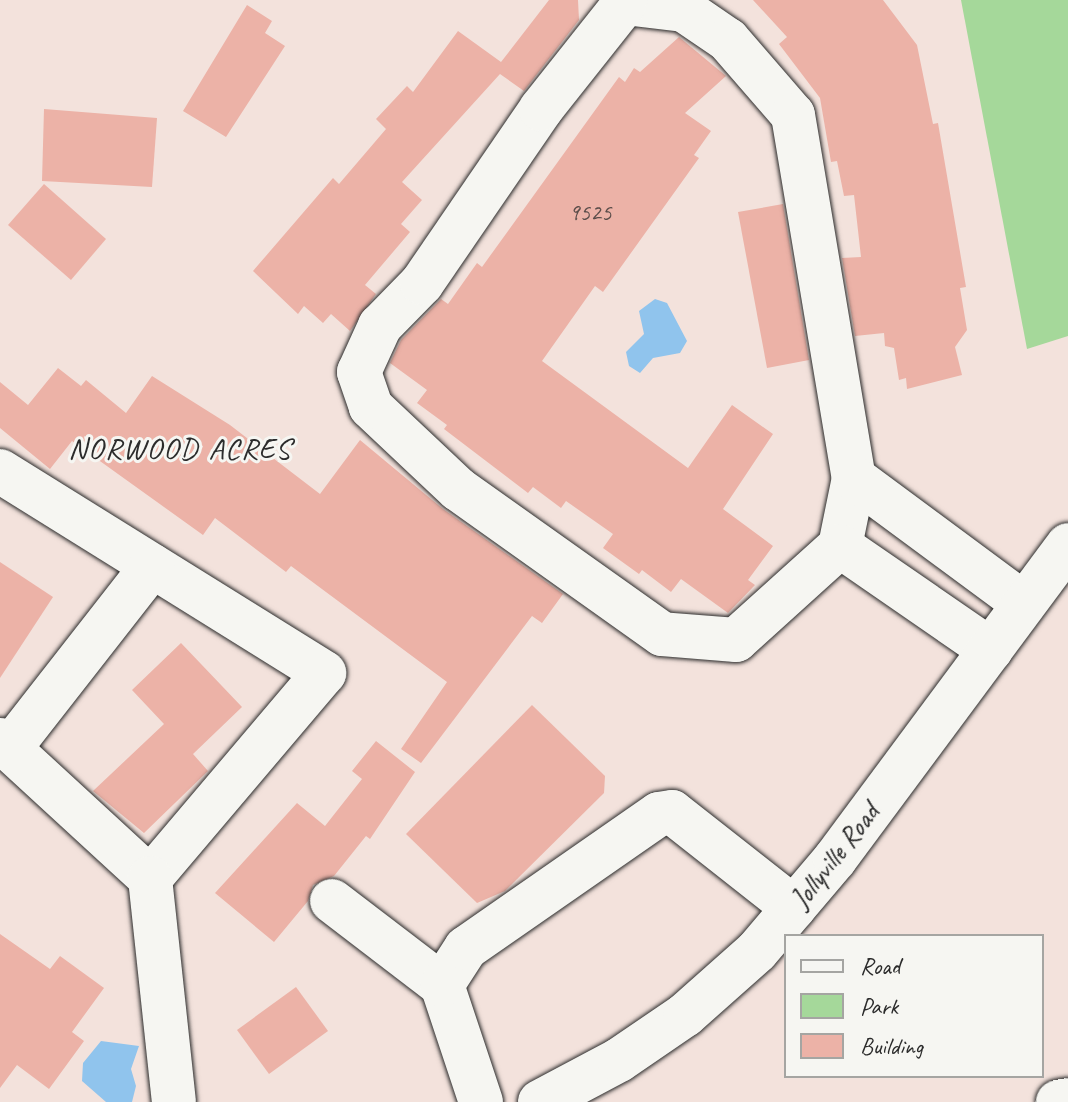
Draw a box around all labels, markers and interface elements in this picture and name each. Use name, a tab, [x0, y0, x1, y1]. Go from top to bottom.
house number: 9525	[568, 199, 612, 227]
district label: NORWOOD ACRES	[69, 430, 291, 466]
street label: Jollyville Road	[784, 797, 886, 915]
legend	[784, 934, 1044, 1078]
text: Road	[860, 951, 900, 981]
text: Park	[860, 991, 898, 1021]
text: Building	[860, 1031, 923, 1061]

